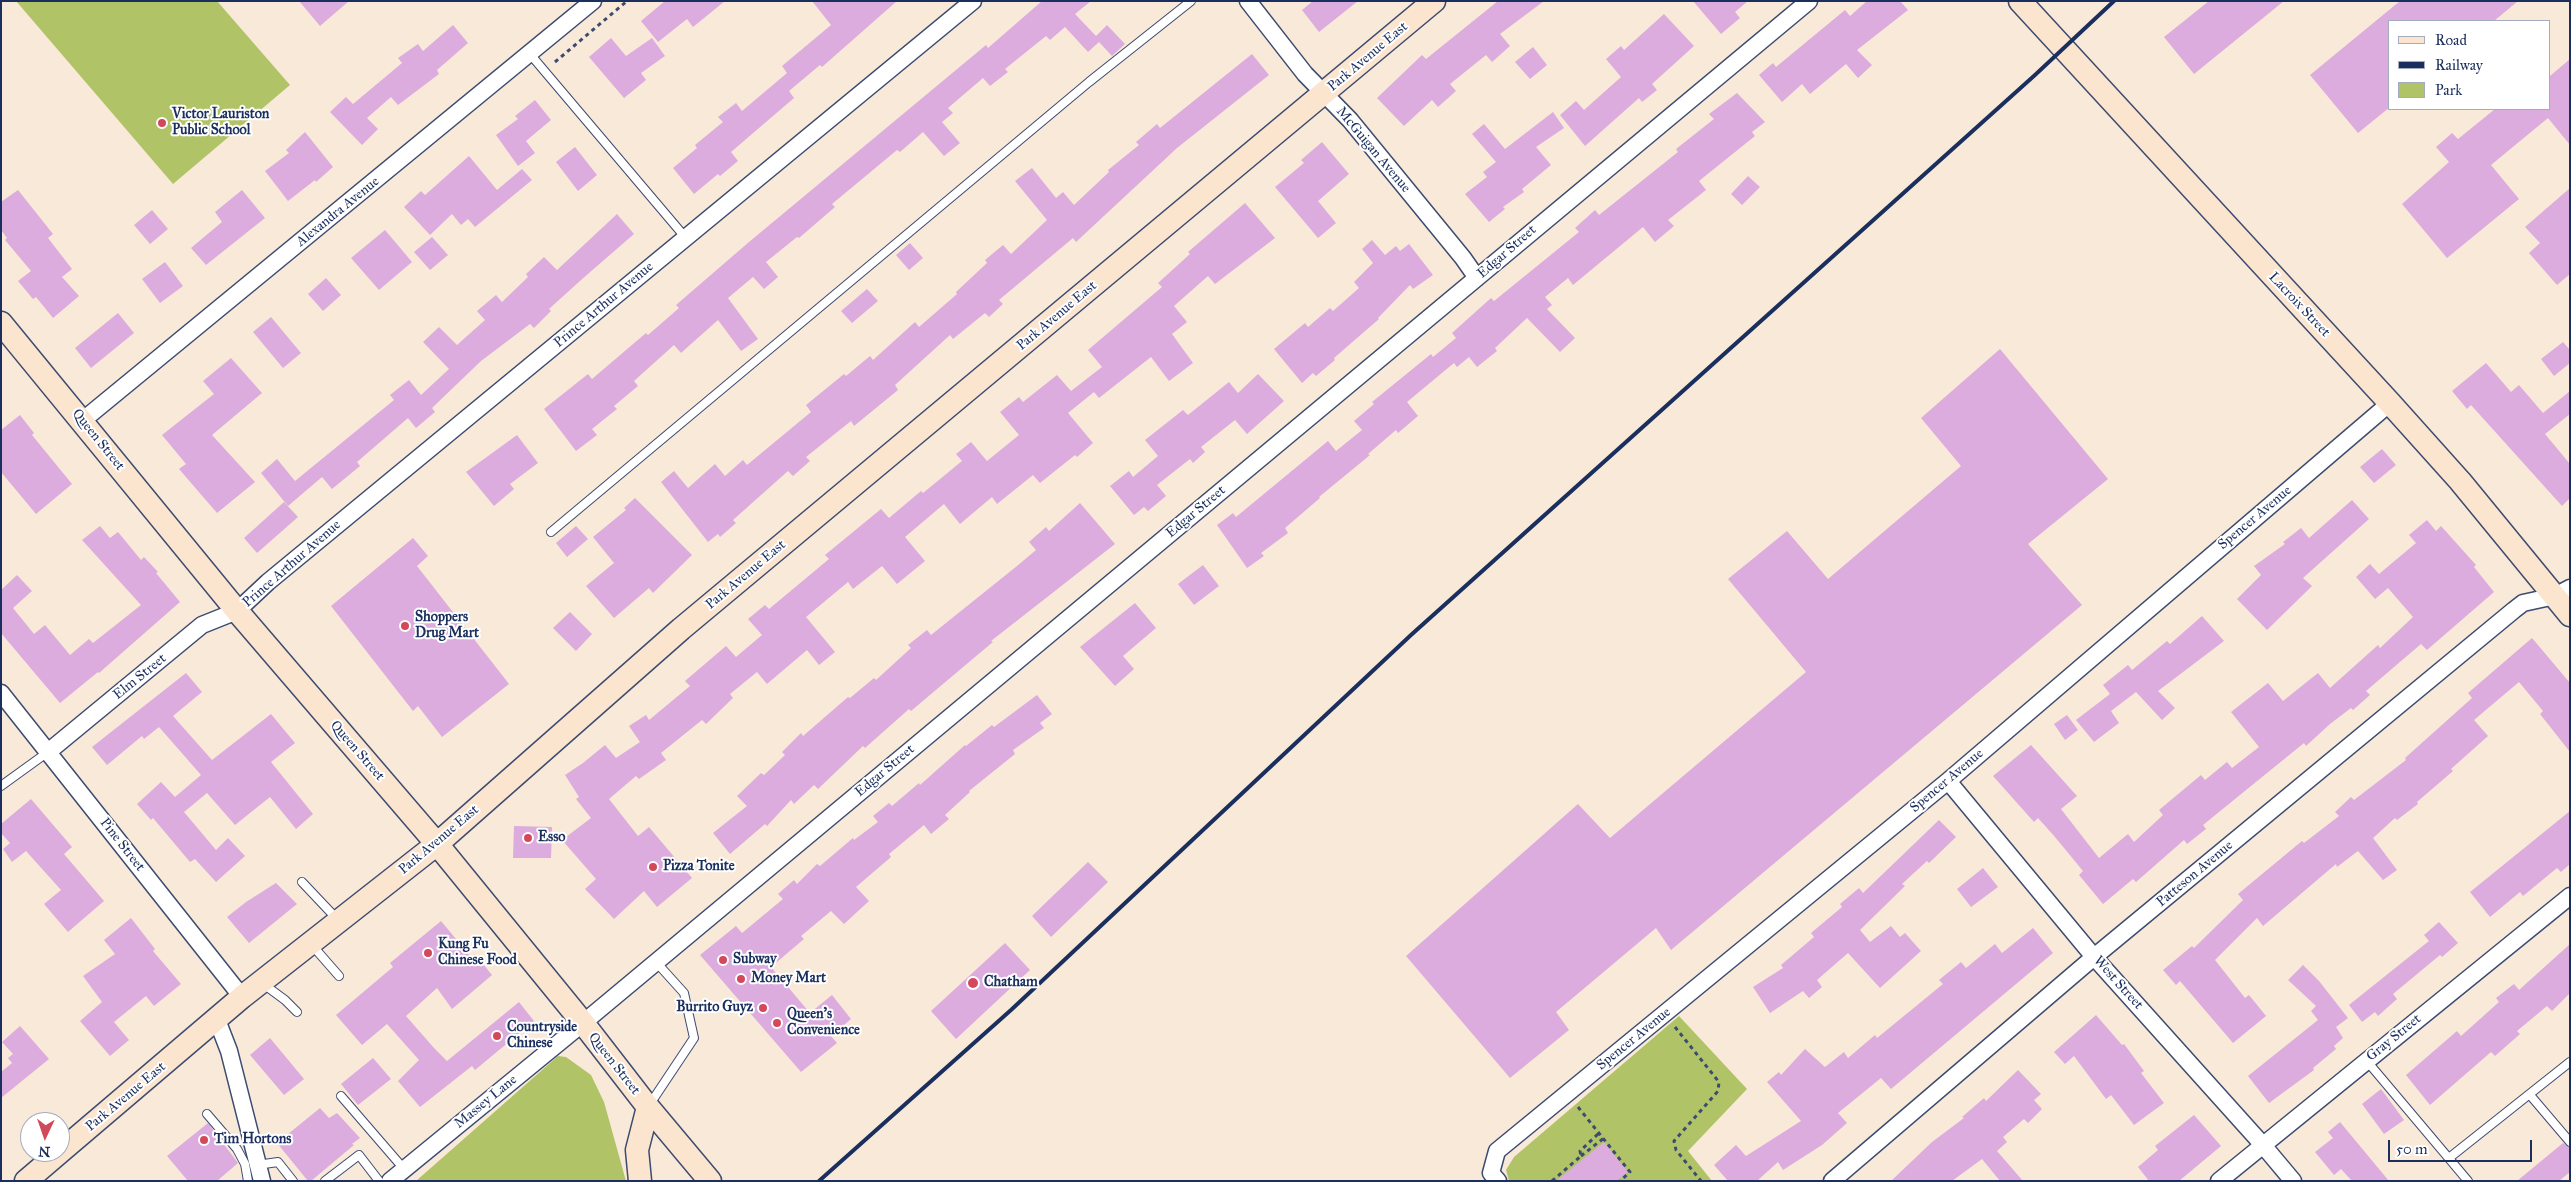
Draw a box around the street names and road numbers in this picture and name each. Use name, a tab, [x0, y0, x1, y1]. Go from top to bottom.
street label: Park Avenue East	[1325, 19, 1411, 95]
street label: McGuigan Avenue	[1332, 104, 1414, 196]
street label: Alexandra Avenue	[293, 173, 383, 251]
street label: Edgar Street	[1474, 222, 1540, 282]
street label: Prince Arthur Avenue	[551, 259, 657, 351]
street label: Lacroix Street	[2265, 269, 2333, 341]
street label: Park Avenue East	[1014, 278, 1100, 354]
street label: Queen Street	[68, 406, 128, 474]
street label: Edgar Street	[1163, 482, 1229, 542]
street label: Spencer Avenue	[2215, 482, 2295, 554]
street label: Prince Arthur Avenue	[240, 517, 344, 611]
street label: Park Avenue East	[703, 537, 789, 613]
street label: Elm Street	[110, 651, 170, 703]
street label: Queen Street	[326, 717, 388, 785]
street label: Edgar Street	[852, 741, 918, 801]
street label: Spencer Avenue	[1907, 745, 1987, 817]
street label: Park Avenue East	[396, 802, 482, 878]
street label: Pine Street	[96, 815, 148, 875]
street label: Patteson Avenue	[2153, 837, 2237, 911]
street label: West Street	[2090, 953, 2146, 1013]
street label: Spencer Avenue	[1594, 1004, 1674, 1074]
street label: Gray Street	[2363, 1011, 2425, 1065]
street label: Queen Street	[584, 1030, 644, 1098]
street label: Park Avenue East	[83, 1059, 169, 1135]
street label: Massey Lane	[451, 1072, 521, 1132]

